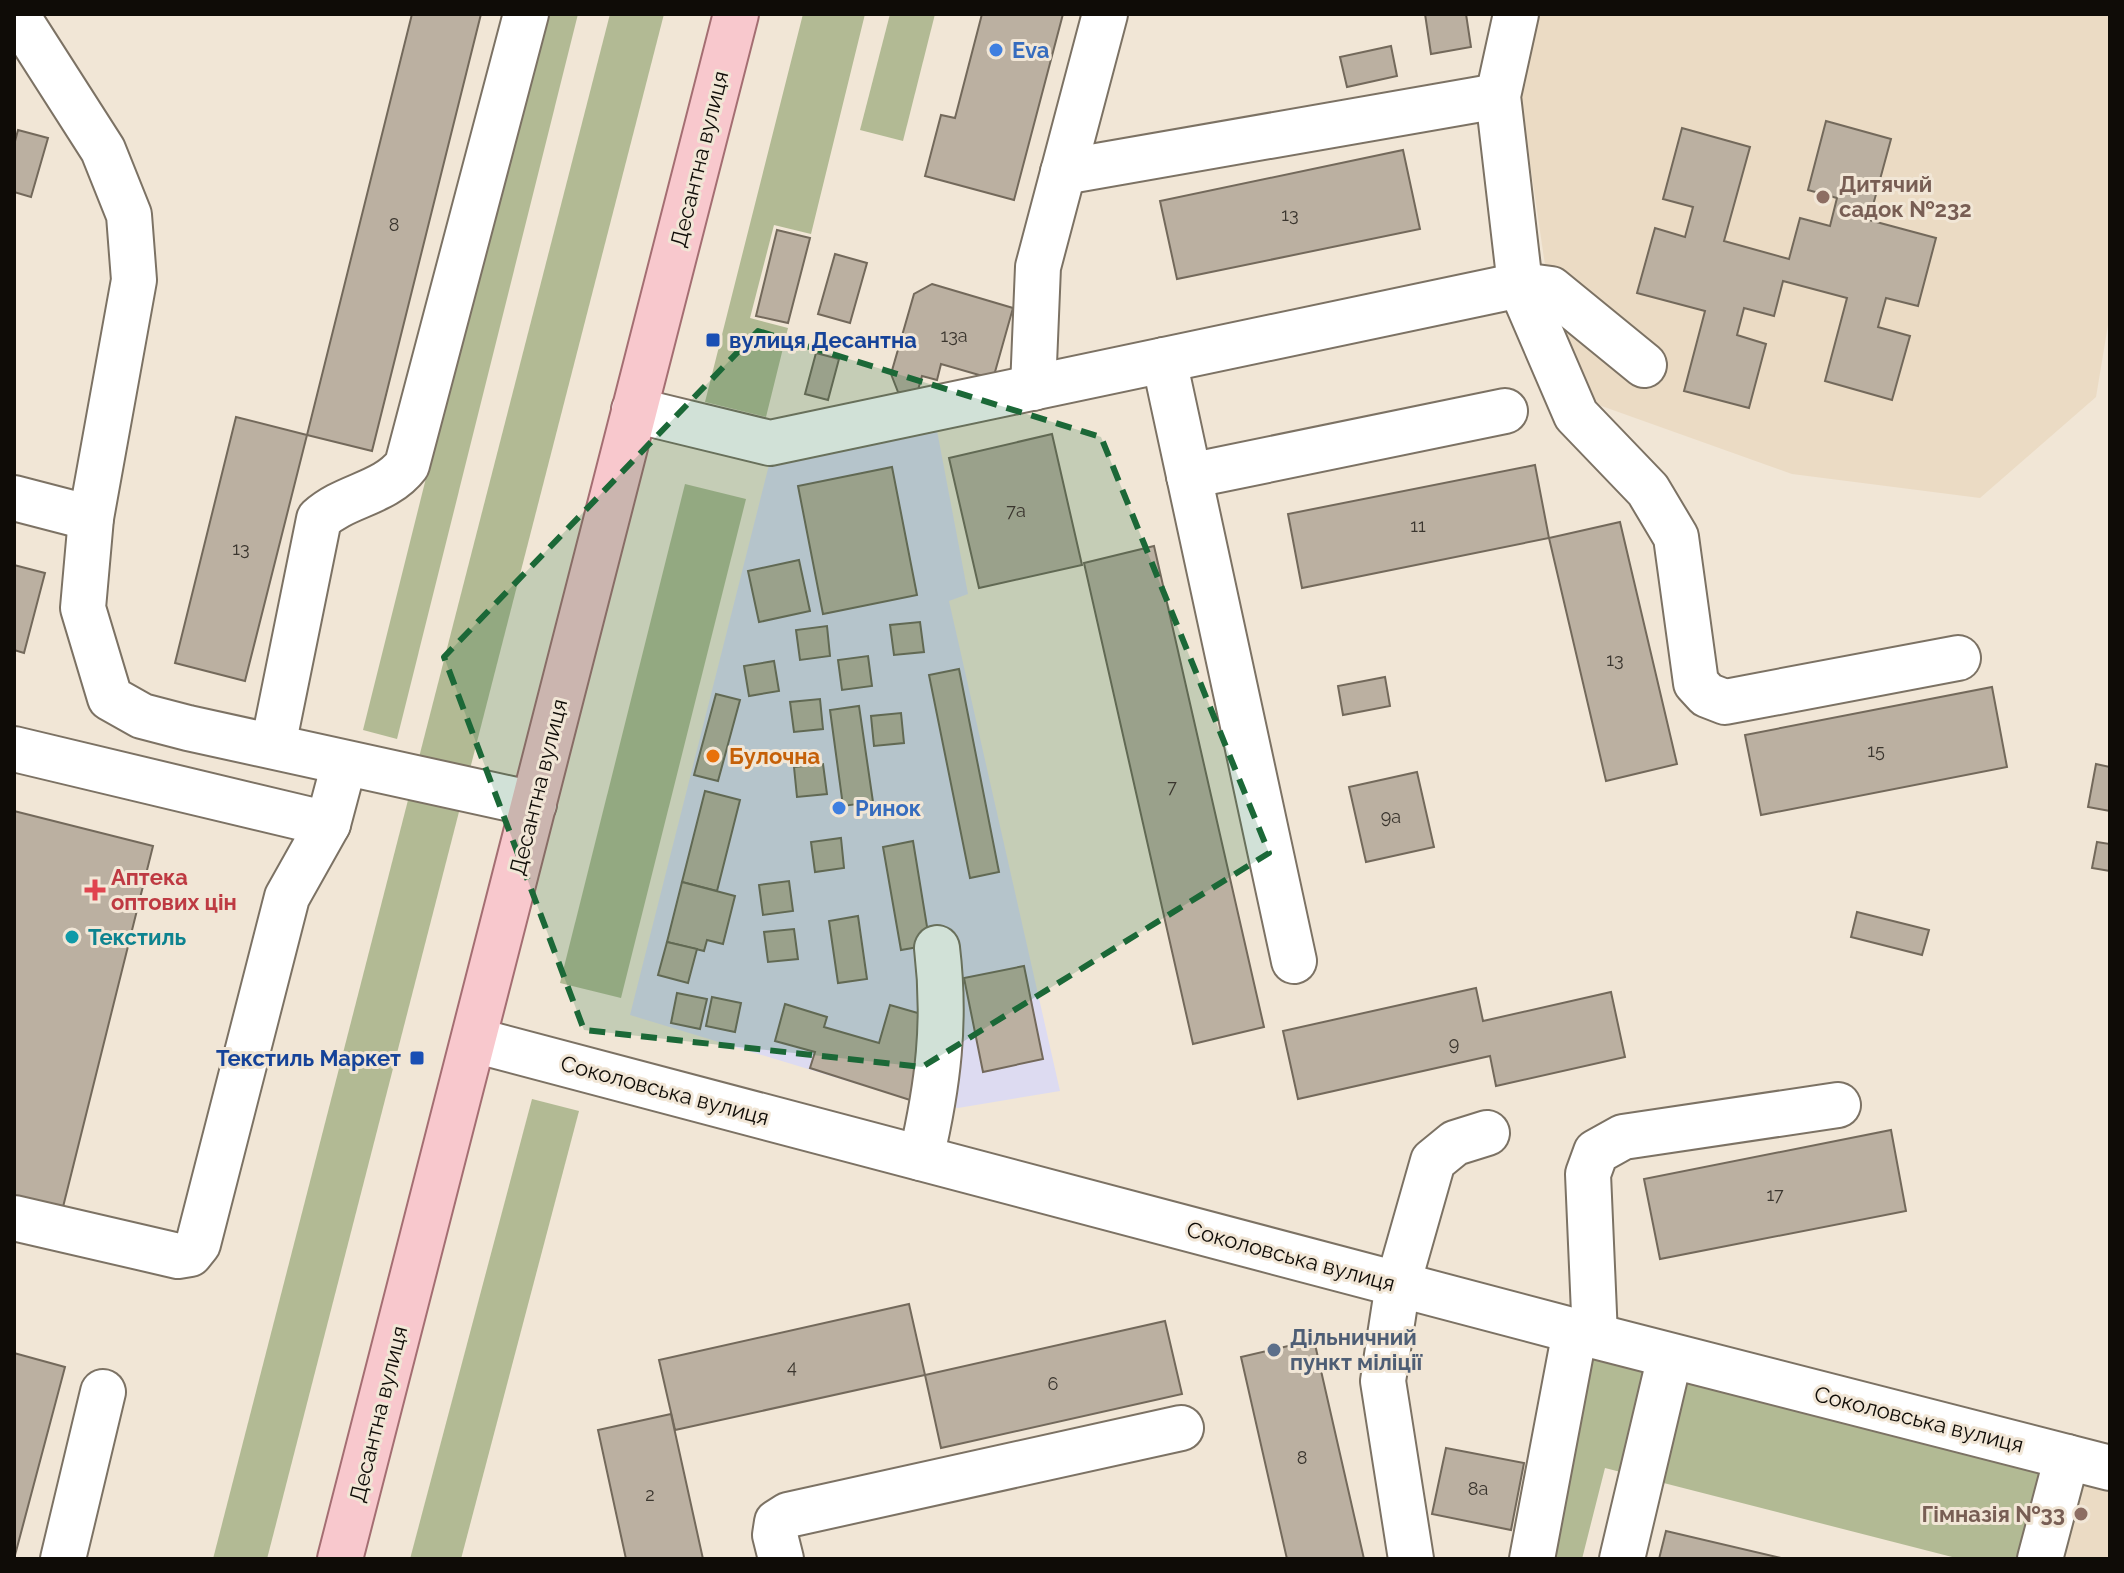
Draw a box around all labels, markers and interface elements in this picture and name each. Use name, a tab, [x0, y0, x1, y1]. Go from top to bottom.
place label: Eva	[1012, 37, 1049, 63]
marker: Eva	[987, 41, 1005, 59]
street label: Десантна вулиця	[665, 68, 733, 250]
place label: Дитячий садок №232	[1839, 171, 1972, 222]
marker: Дитячий садок №232	[1814, 188, 1832, 206]
house number: 13	[1281, 204, 1299, 225]
house number: 8	[389, 214, 399, 235]
house number: 13а	[940, 325, 968, 346]
place label: вулиця Десантна	[729, 327, 917, 353]
marker: вулиця Десантна	[704, 331, 722, 349]
house number: 7а	[1006, 500, 1026, 521]
house number: 11	[1410, 515, 1426, 536]
house number: 13	[232, 538, 250, 559]
house number: 13	[1606, 649, 1624, 670]
street label: Десантна вулиця	[504, 696, 572, 878]
house number: 15	[1867, 740, 1885, 761]
place label: Булочна	[729, 743, 820, 769]
marker: Булочна	[704, 747, 722, 765]
house number: 7	[1167, 776, 1177, 797]
place label: Ринок	[855, 795, 922, 821]
marker: Ринок	[830, 799, 848, 817]
house number: 9а	[1381, 806, 1401, 827]
place label: Аптека оптових цін	[111, 864, 237, 915]
marker: Аптека оптових цін	[86, 881, 104, 899]
place label: Текстиль	[88, 924, 186, 950]
marker: Текстиль	[63, 928, 81, 946]
house number: 9	[1449, 1033, 1459, 1054]
place label: Текстиль Маркет	[216, 1045, 401, 1071]
marker: Текстиль Маркет	[408, 1049, 426, 1067]
street label: Соколовська вулиця	[558, 1050, 772, 1130]
house number: 17	[1766, 1184, 1784, 1205]
street label: Соколовська вулиця	[1184, 1216, 1398, 1296]
street label: Десантна вулиця	[344, 1323, 412, 1505]
place label: Дільничний пункт міліції	[1290, 1324, 1424, 1375]
marker: Дільничний пункт міліції	[1265, 1341, 1283, 1359]
house number: 4	[787, 1356, 797, 1377]
house number: 6	[1048, 1373, 1059, 1394]
street label: Соколовська вулиця	[1812, 1380, 2026, 1458]
house number: 8	[1297, 1447, 1307, 1468]
house number: 8а	[1468, 1478, 1488, 1499]
house number: 2	[645, 1484, 655, 1505]
place label: Гімназія №33	[1922, 1501, 2065, 1527]
marker: Гімназія №33	[2072, 1505, 2090, 1523]

